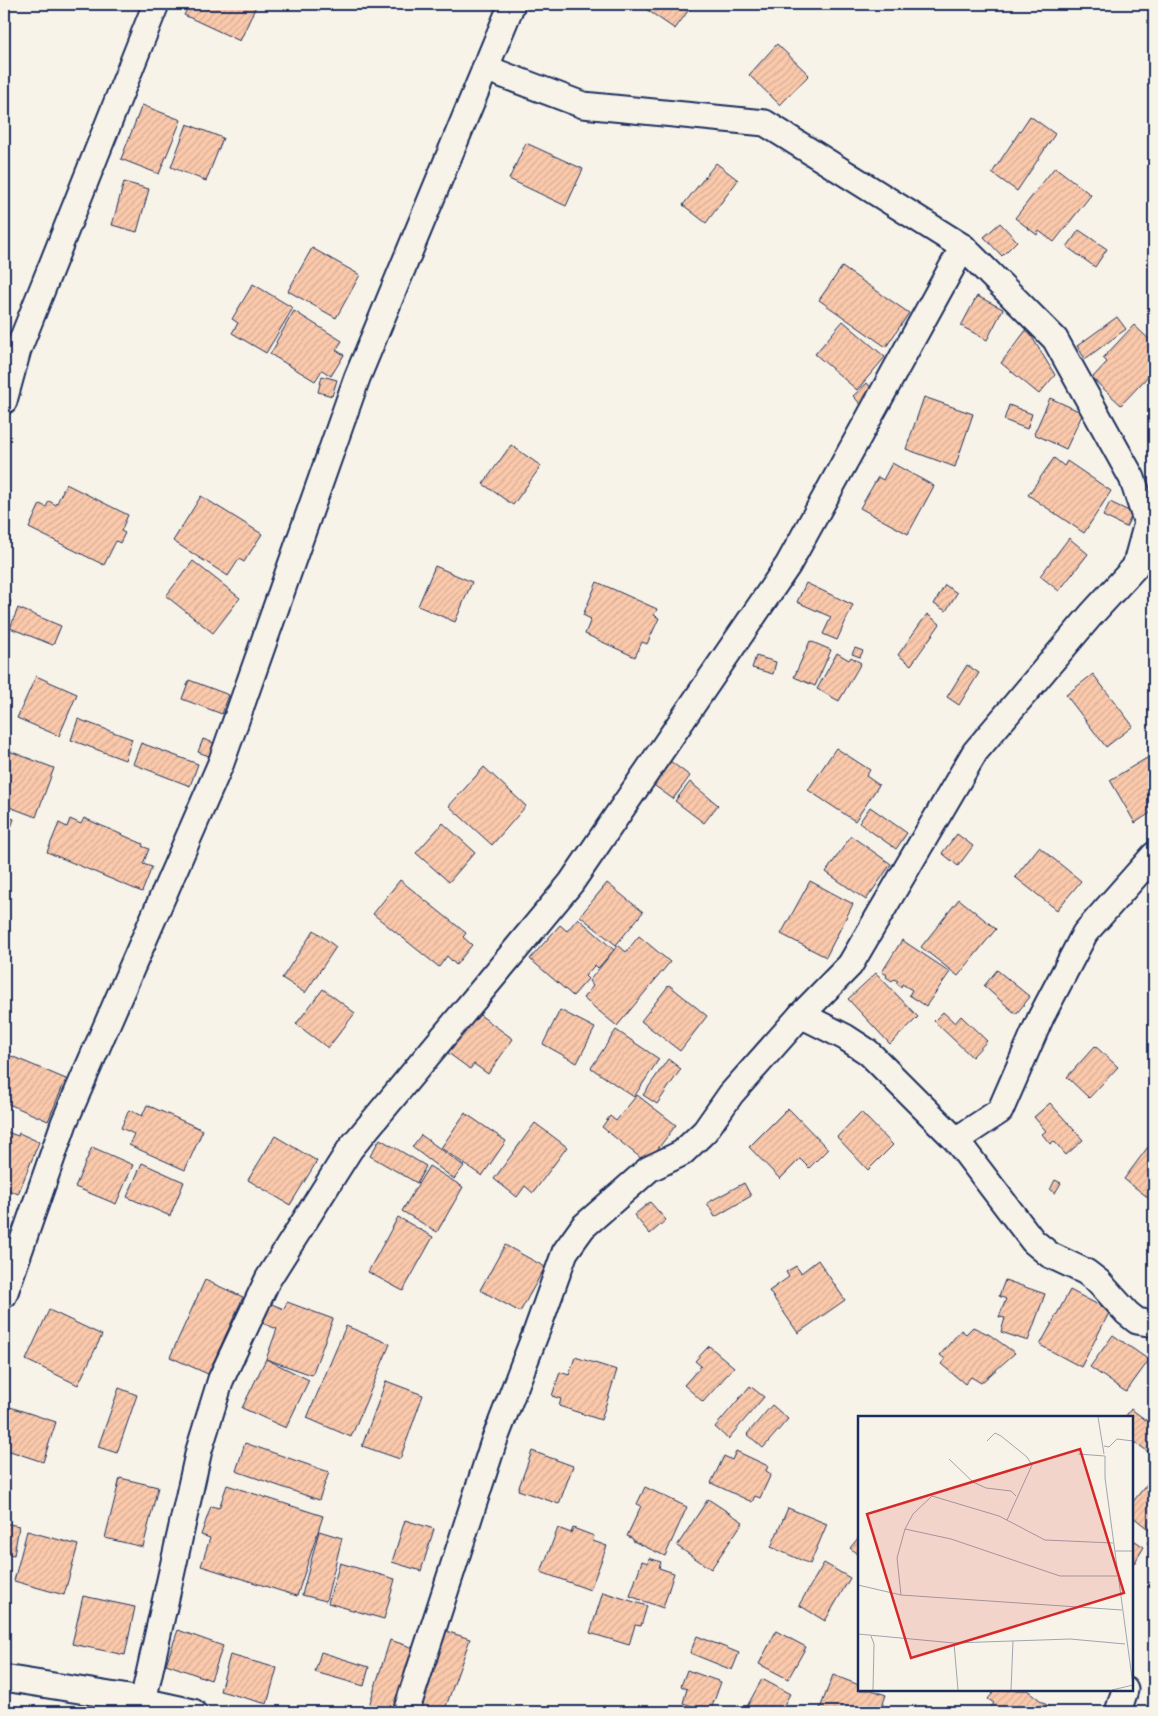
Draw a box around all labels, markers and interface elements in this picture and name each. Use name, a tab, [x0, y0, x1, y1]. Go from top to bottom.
inset map	[858, 1416, 1133, 1691]

